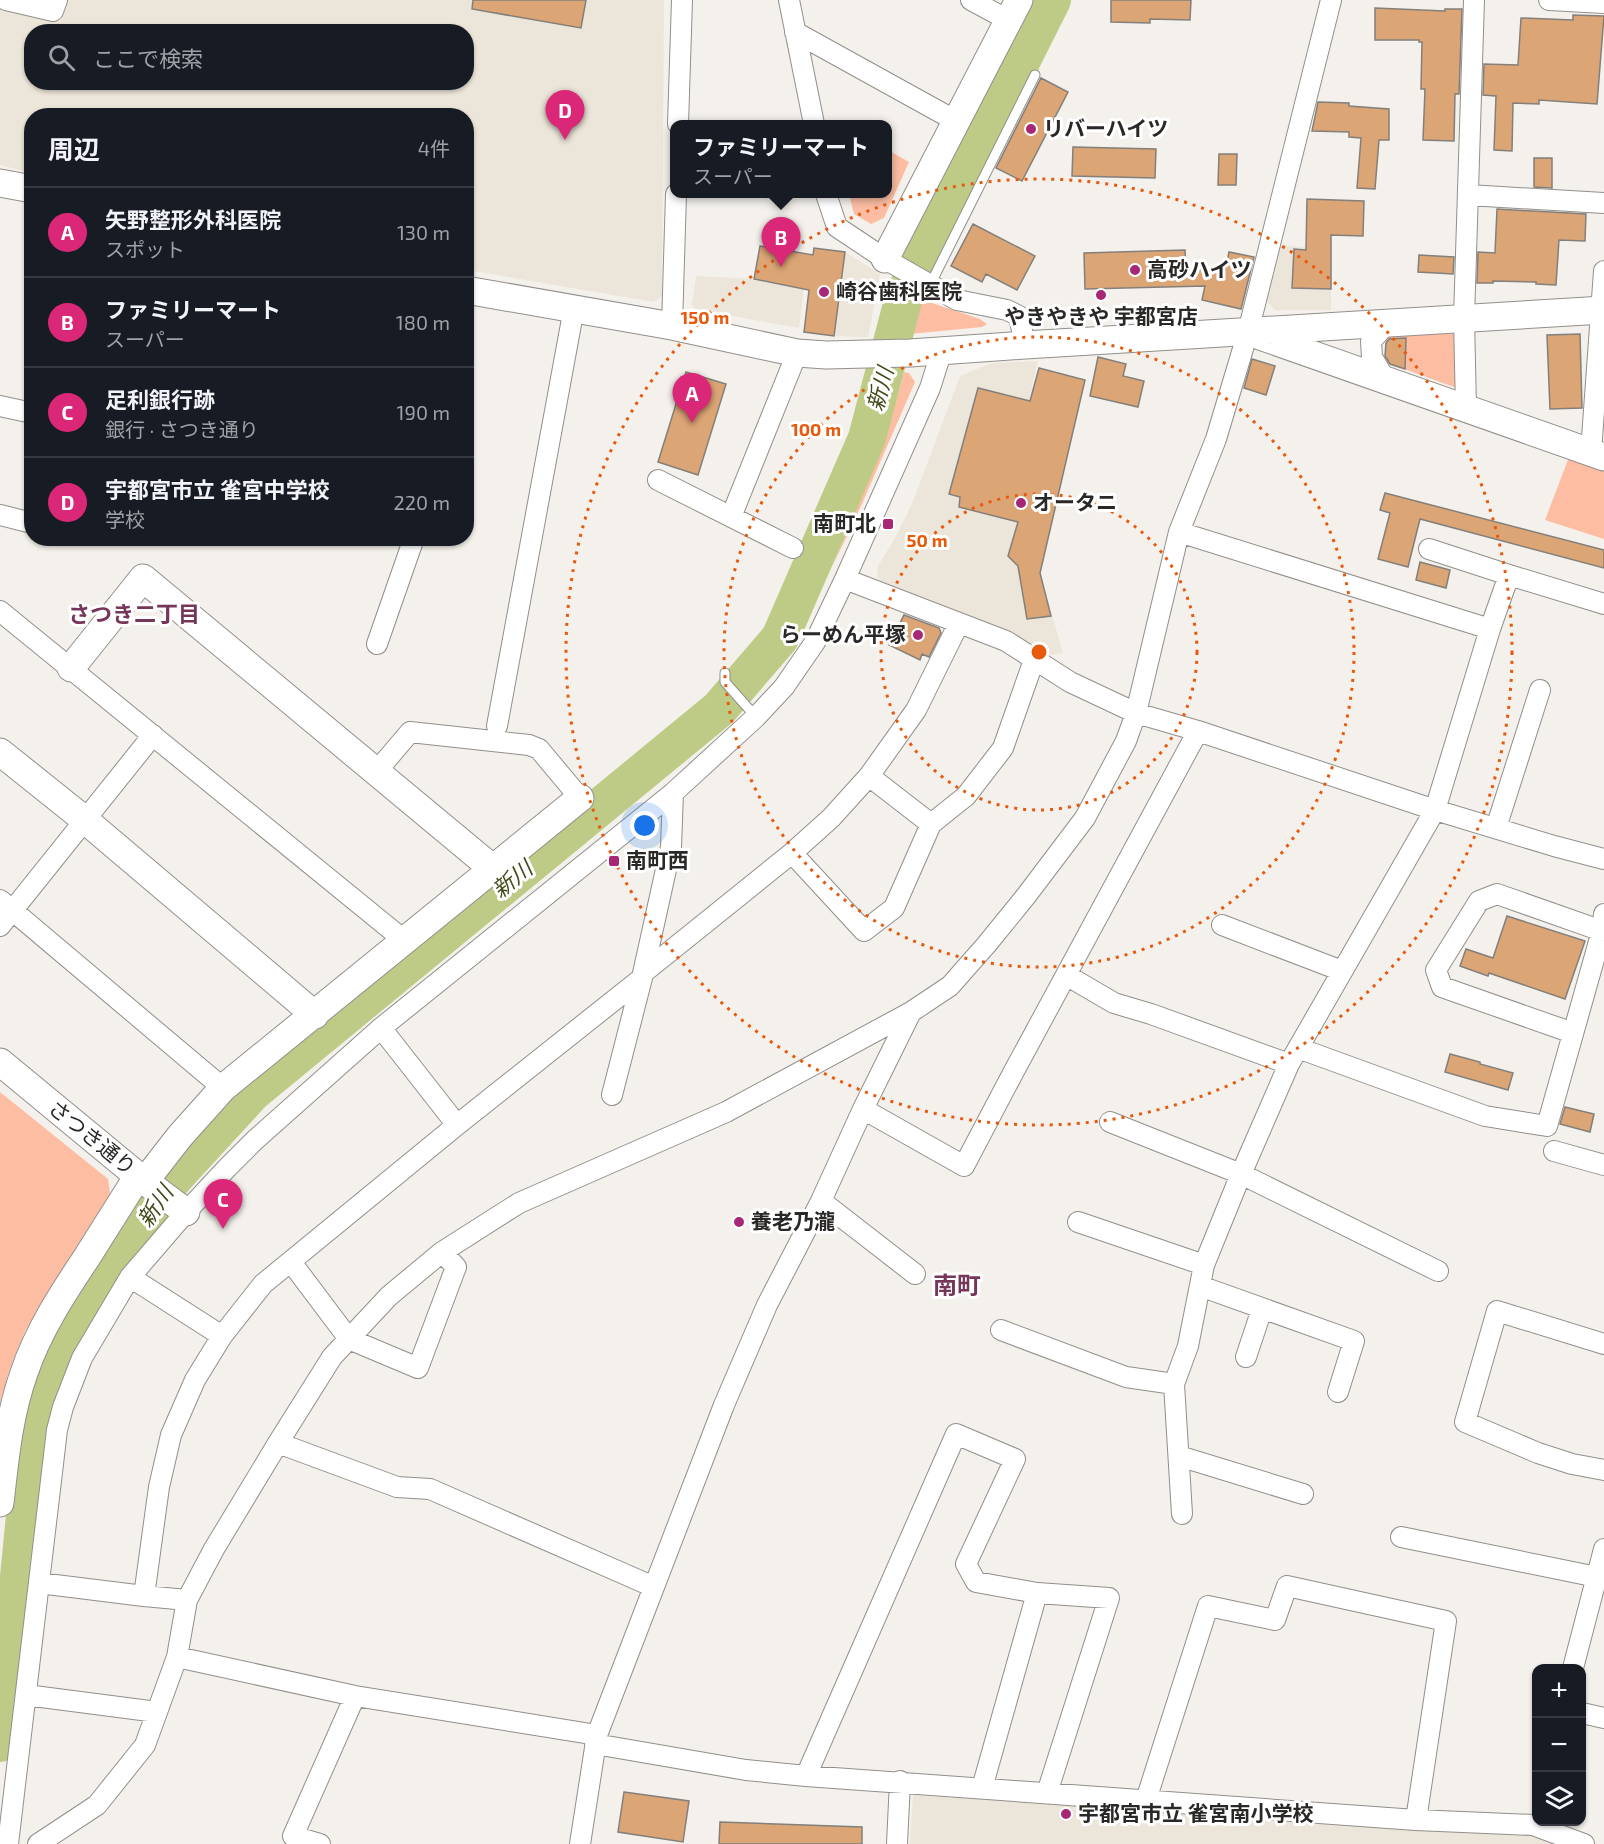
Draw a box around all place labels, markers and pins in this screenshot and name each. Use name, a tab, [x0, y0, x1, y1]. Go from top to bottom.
pin: D	[546, 90, 584, 140]
place label: リバーハイツ	[1043, 115, 1168, 140]
marker: リバーハイツ	[1024, 122, 1038, 136]
pin: B	[762, 218, 800, 267]
place label: 高砂ハイツ	[1147, 256, 1252, 281]
marker: 高砂ハイツ	[1128, 263, 1142, 277]
place label: 崎谷歯科医院	[836, 278, 962, 303]
marker: 崎谷歯科医院	[817, 285, 831, 299]
marker: やきやきや 宇都宮店	[1094, 288, 1108, 302]
place label: やきやきや 宇都宮店	[1004, 303, 1198, 328]
pin: A	[672, 374, 712, 423]
place label: オータニ	[1033, 489, 1117, 514]
marker: オータニ	[1014, 496, 1028, 510]
place label: 南町北	[813, 510, 876, 535]
marker: 南町北	[881, 517, 895, 531]
place label: らーめん平塚	[780, 621, 906, 646]
marker: らーめん平塚	[911, 628, 925, 642]
centre of rings	[1029, 642, 1049, 662]
place label: 南町西	[626, 847, 689, 872]
marker: 南町西	[607, 854, 621, 868]
pin: C	[204, 1180, 242, 1229]
place label: 養老乃瀧	[751, 1208, 835, 1233]
marker: 養老乃瀧	[732, 1215, 746, 1229]
place label: 宇都宮市立 雀宮南小学校	[1078, 1800, 1314, 1825]
marker: 宇都宮市立 雀宮南小学校	[1059, 1807, 1073, 1821]

